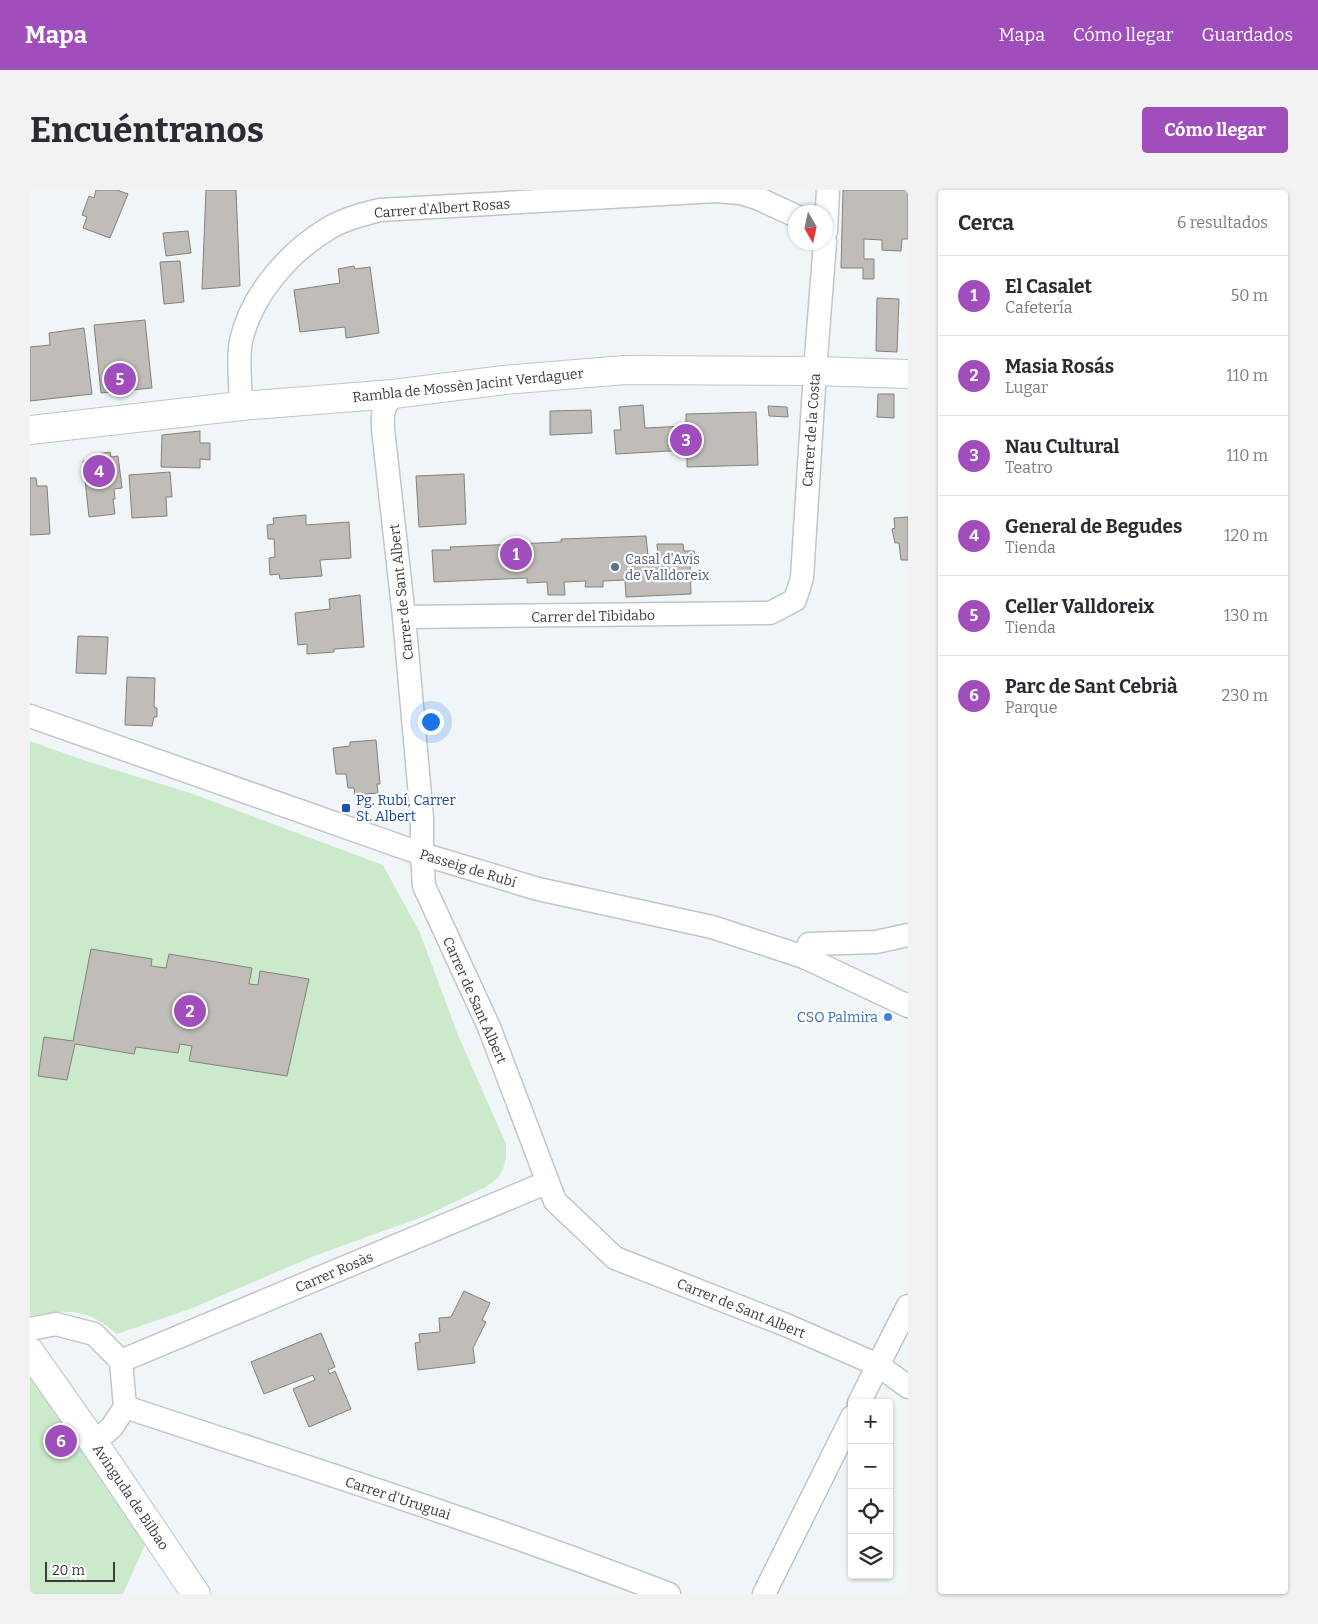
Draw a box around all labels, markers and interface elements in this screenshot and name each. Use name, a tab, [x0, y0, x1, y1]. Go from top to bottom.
text: Mapa	[25, 21, 87, 49]
text: Mapa	[999, 24, 1045, 46]
text: Cómo llegar	[1073, 24, 1174, 46]
text: Guardados	[1202, 24, 1293, 46]
button: Cómo llegar	[1142, 107, 1288, 153]
text: Encuéntranos	[30, 109, 264, 151]
street label: Carrer d'Albert Rosas	[373, 195, 511, 222]
north arrow	[788, 205, 833, 250]
text: Cerca	[958, 210, 1014, 236]
text: 6 resultados	[1177, 213, 1268, 232]
text: El Casalet	[1005, 275, 1092, 298]
text: 1	[971, 286, 977, 305]
text: 50 m	[1231, 286, 1268, 305]
text: Cafetería	[1005, 298, 1072, 317]
text: Masia Rosás	[1005, 355, 1114, 378]
pin: 5	[104, 360, 136, 398]
street label: Rambla de Mossèn Jacint Verdaguer	[352, 365, 584, 406]
text: 2	[969, 366, 979, 385]
text: 110 m	[1226, 366, 1268, 385]
street label: Carrer de la Costa	[799, 372, 824, 487]
text: Lugar	[1005, 378, 1048, 397]
pin: 3	[670, 421, 702, 459]
text: Nau Cultural	[1005, 435, 1119, 458]
text: 3	[969, 446, 979, 465]
text: 110 m	[1226, 446, 1268, 465]
pin: 4	[83, 452, 115, 490]
text: Teatro	[1005, 458, 1053, 477]
text: General de Begudes	[1005, 515, 1182, 538]
street label: Carrer de Sant Albert	[386, 523, 417, 661]
text: 4	[969, 526, 979, 545]
text: 120 m	[1224, 526, 1268, 545]
pin: 1	[500, 535, 532, 573]
text: Tienda	[1005, 538, 1056, 557]
place label: Casal d'Avis de Valldoreix	[625, 551, 710, 584]
marker: Casal d'Avis de Valldoreix	[609, 561, 621, 573]
text: Celler Valldoreix	[1005, 595, 1154, 618]
text: 5	[970, 606, 978, 625]
text: 130 m	[1224, 606, 1268, 625]
street label: Carrer del Tibidabo	[531, 607, 655, 626]
text: Tienda	[1005, 618, 1056, 637]
text: Parc de Sant Cebrià	[1005, 675, 1178, 698]
text: 6	[969, 686, 979, 705]
text: 230 m	[1221, 686, 1268, 705]
text: Parque	[1005, 698, 1058, 717]
your location	[418, 709, 444, 735]
place label: Pg. Rubí, Carrer St. Albert	[356, 792, 456, 825]
marker: Pg. Rubí, Carrer St. Albert	[340, 802, 352, 814]
street label: Passeig de Rubí	[417, 846, 519, 891]
street label: Carrer de Sant Albert	[439, 934, 510, 1066]
pin: 2	[174, 992, 206, 1030]
place label: CSO Palmira	[797, 1009, 878, 1026]
marker: CSO Palmira	[882, 1011, 894, 1023]
street label: Carrer Rosàs	[293, 1248, 376, 1296]
street label: Carrer de Sant Albert	[674, 1275, 807, 1342]
map controls	[848, 1399, 893, 1579]
button: +	[848, 1399, 893, 1444]
pin: 6	[45, 1422, 77, 1460]
street label: Avinguda de Bilbao	[89, 1441, 172, 1554]
button: −	[848, 1444, 893, 1489]
street label: Carrer d'Uruguai	[343, 1473, 453, 1524]
button: locate	[848, 1489, 893, 1534]
button: layers	[848, 1534, 893, 1579]
scale bar	[45, 1559, 115, 1582]
text: 20 m	[52, 1562, 85, 1579]

